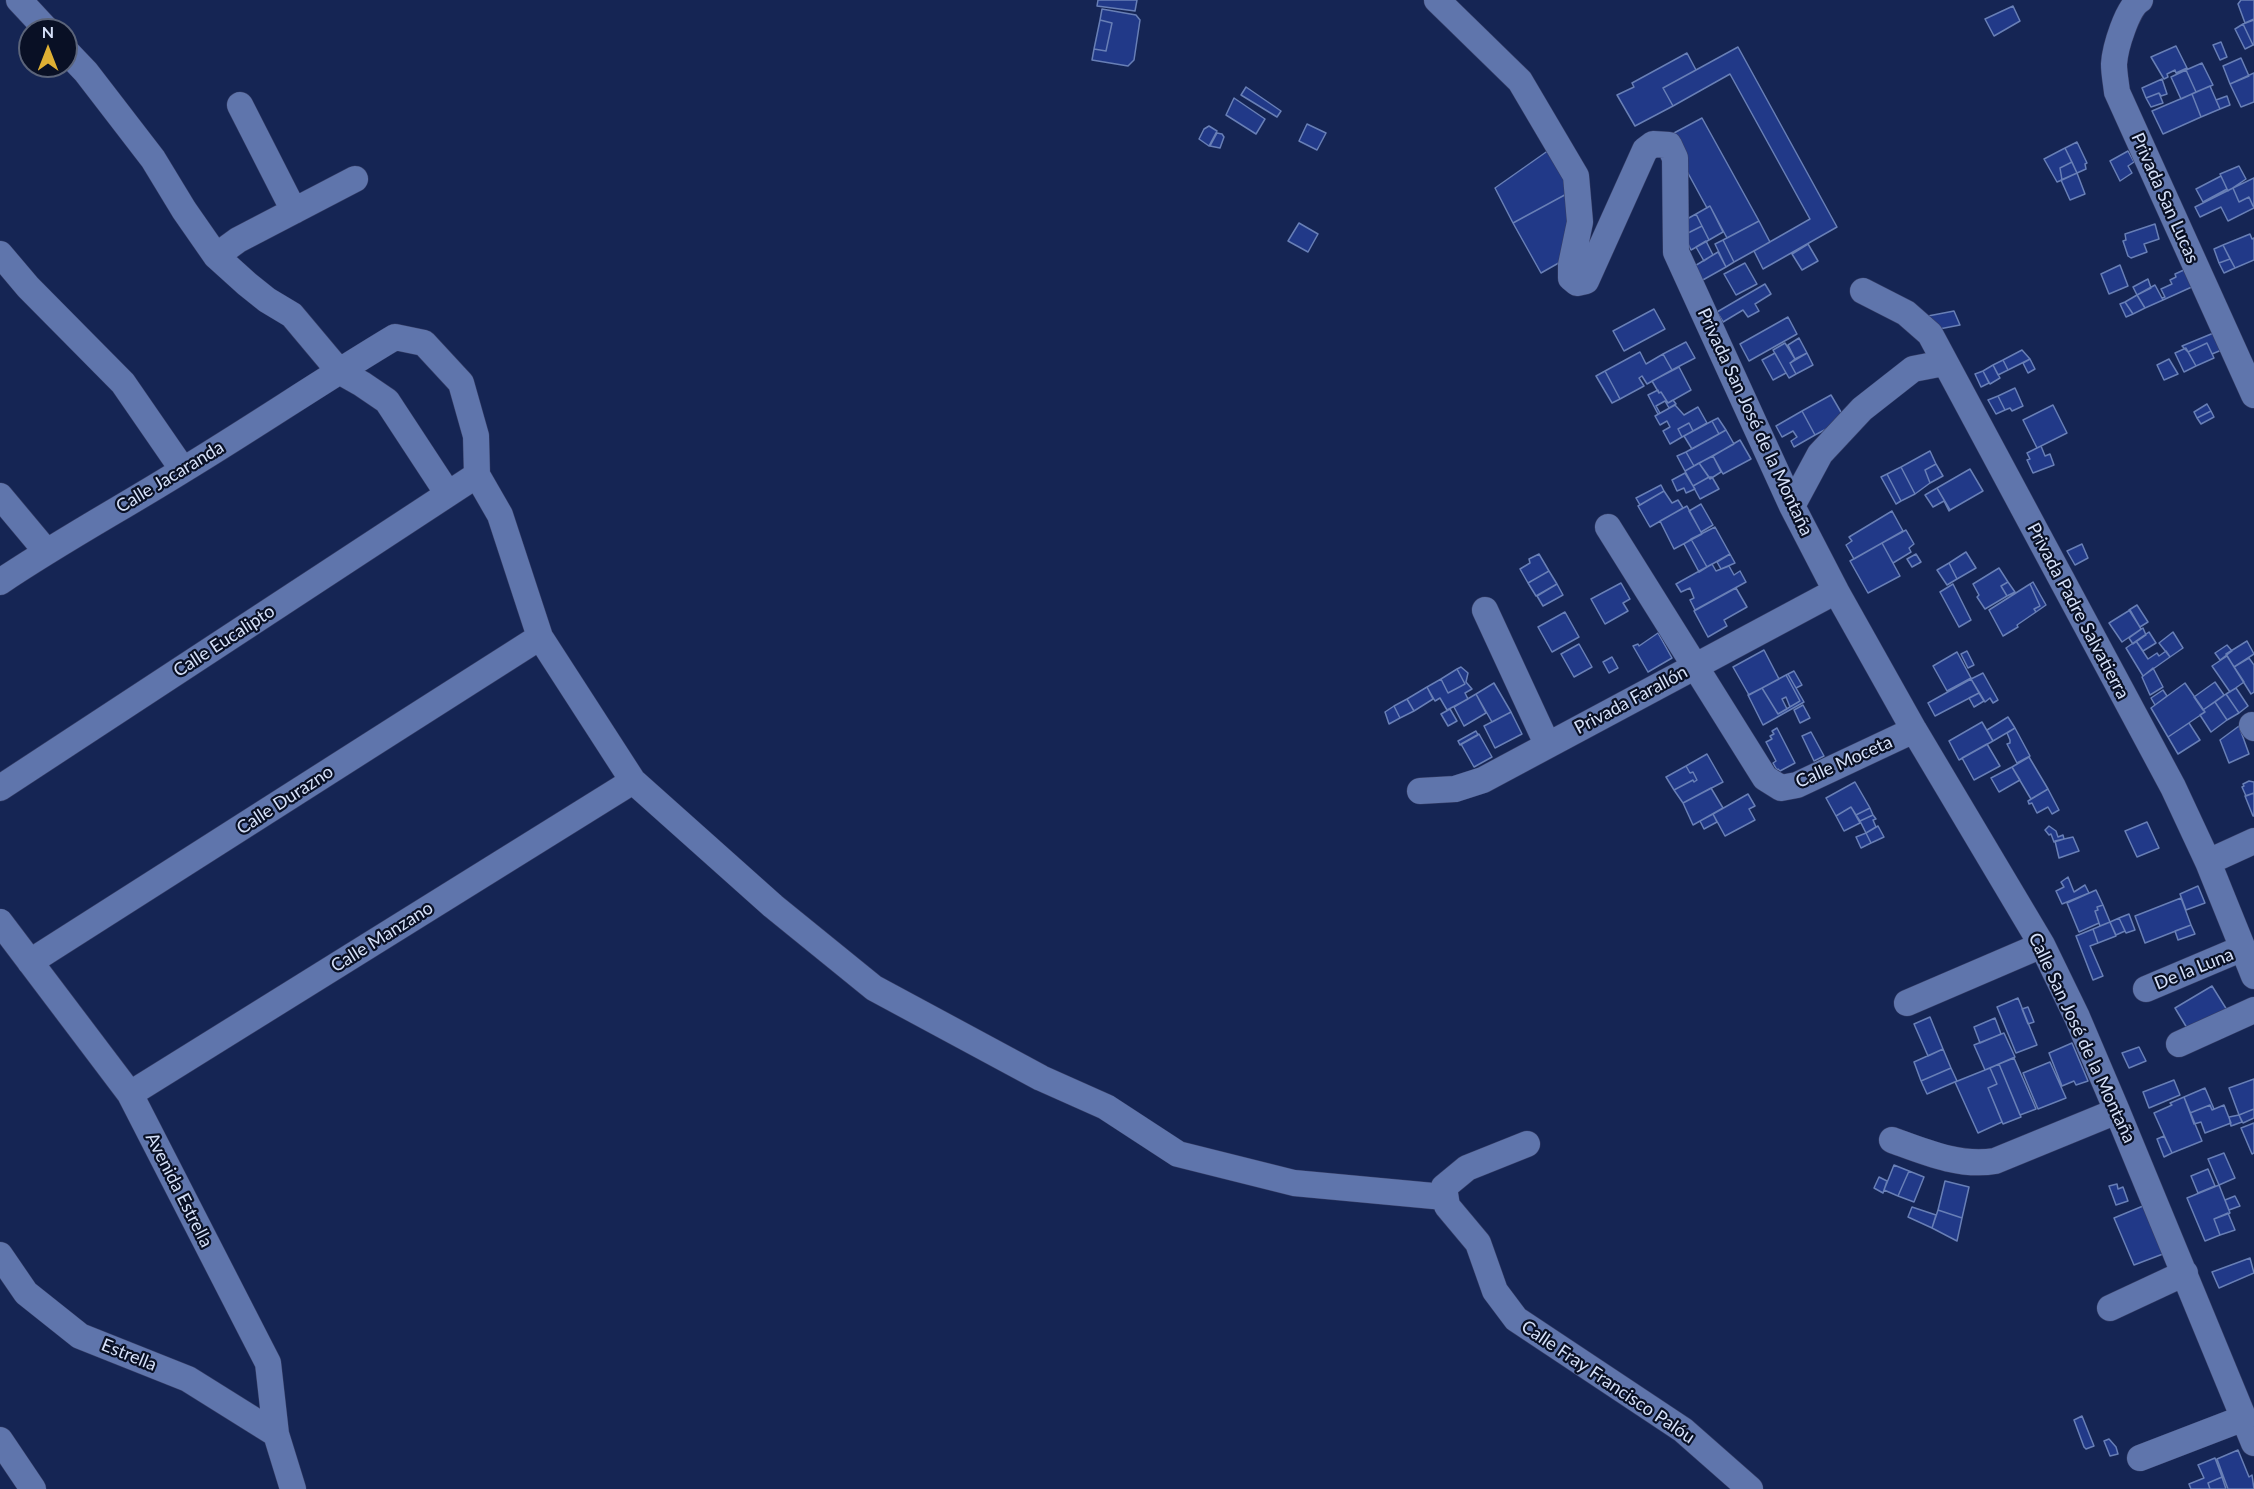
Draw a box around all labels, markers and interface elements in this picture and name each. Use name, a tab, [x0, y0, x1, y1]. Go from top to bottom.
north arrow	[18, 18, 78, 78]
text: N	[42, 22, 54, 41]
street label: Privada San Lucas	[2127, 129, 2203, 267]
street label: Privada San José de la Montaña	[1693, 305, 1817, 539]
street label: Calle Jacaranda	[112, 436, 228, 518]
street label: Privada Padre Salvatierra	[2022, 519, 2134, 703]
street label: Calle Eucalipto	[169, 600, 279, 682]
street label: Privada Farallón	[1571, 661, 1691, 739]
street label: Calle Moceta	[1792, 731, 1896, 793]
street label: Calle Durazno	[233, 761, 337, 839]
street label: Calle Manzano	[327, 897, 437, 977]
street label: Calle San José de la Montaña	[2024, 930, 2140, 1146]
street label: De la Luna	[2151, 943, 2237, 995]
street label: Avenida Estrella	[141, 1129, 217, 1251]
street label: Calle Fray Francisco Palóu	[1517, 1316, 1699, 1448]
street label: Estrella	[98, 1334, 160, 1376]

